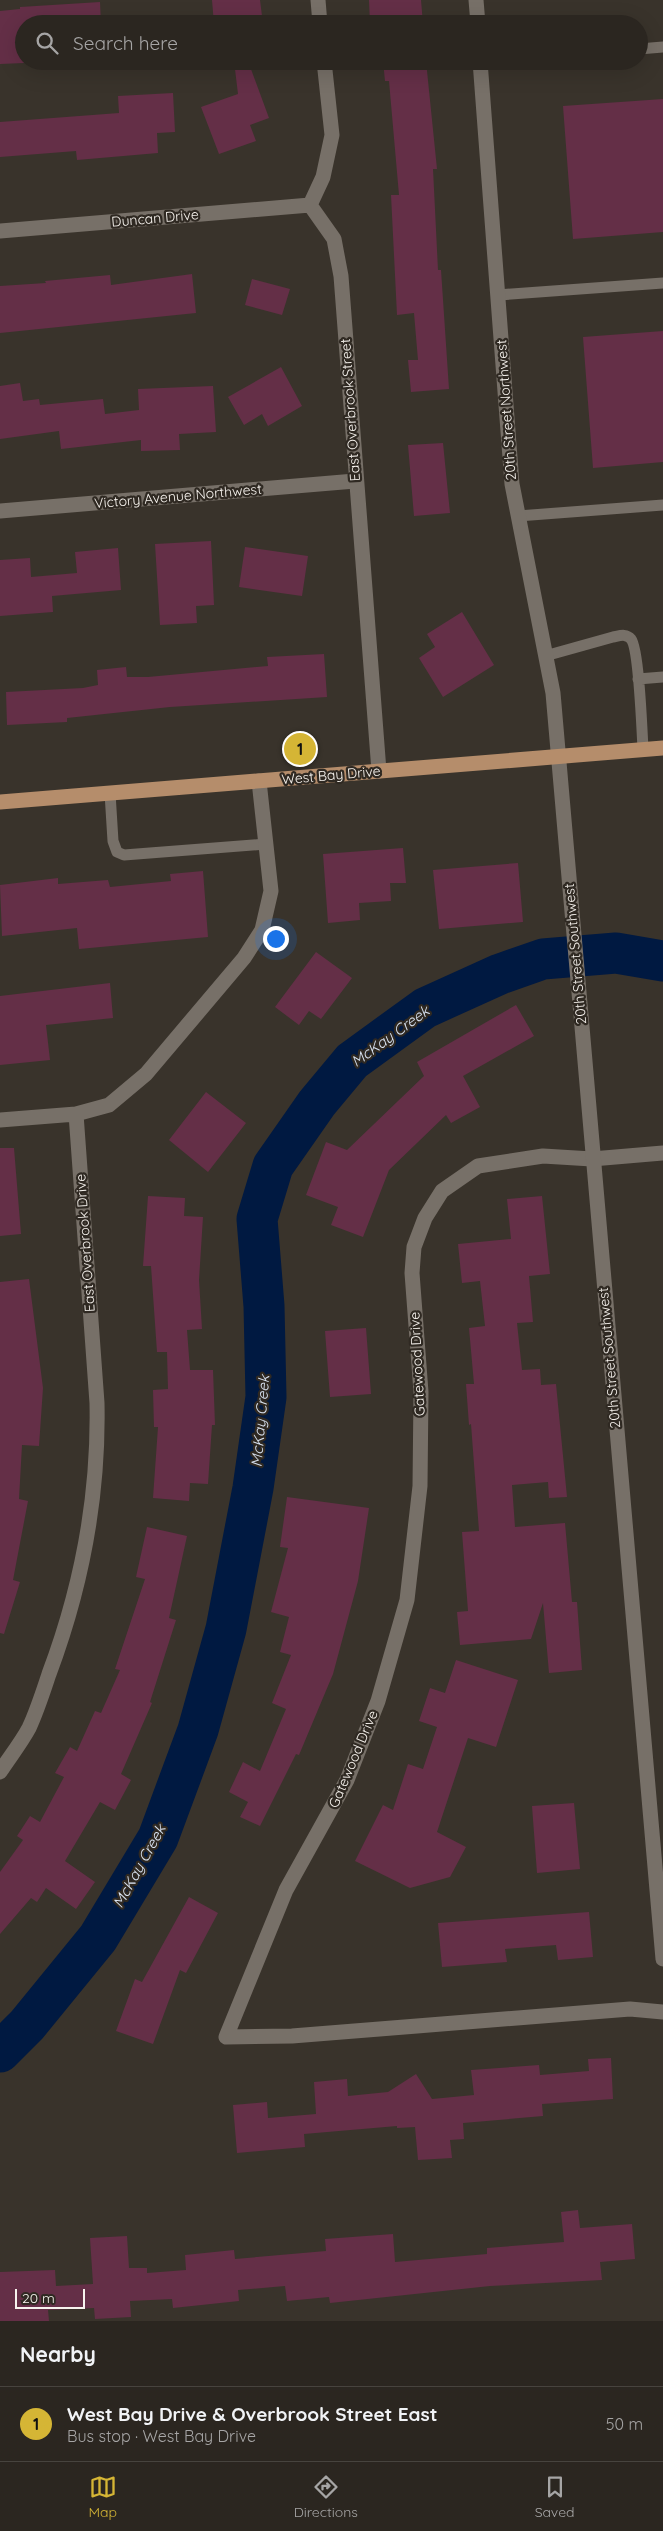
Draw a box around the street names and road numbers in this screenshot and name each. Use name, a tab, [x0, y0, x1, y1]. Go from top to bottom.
street label: Duncan Drive	[111, 205, 199, 231]
street label: East Overbrook Street	[336, 338, 364, 482]
street label: 20th Street Northwest	[492, 339, 520, 481]
street label: Victory Avenue Northwest	[94, 480, 263, 512]
street label: West Bay Drive	[281, 762, 381, 788]
street label: 20th Street Southwest	[560, 883, 590, 1025]
street label: East Overbrook Drive	[71, 1173, 99, 1313]
street label: 20th Street Southwest	[594, 1287, 624, 1429]
street label: Gatewood Drive	[405, 1311, 429, 1417]
street label: Gatewood Drive	[324, 1707, 382, 1811]

